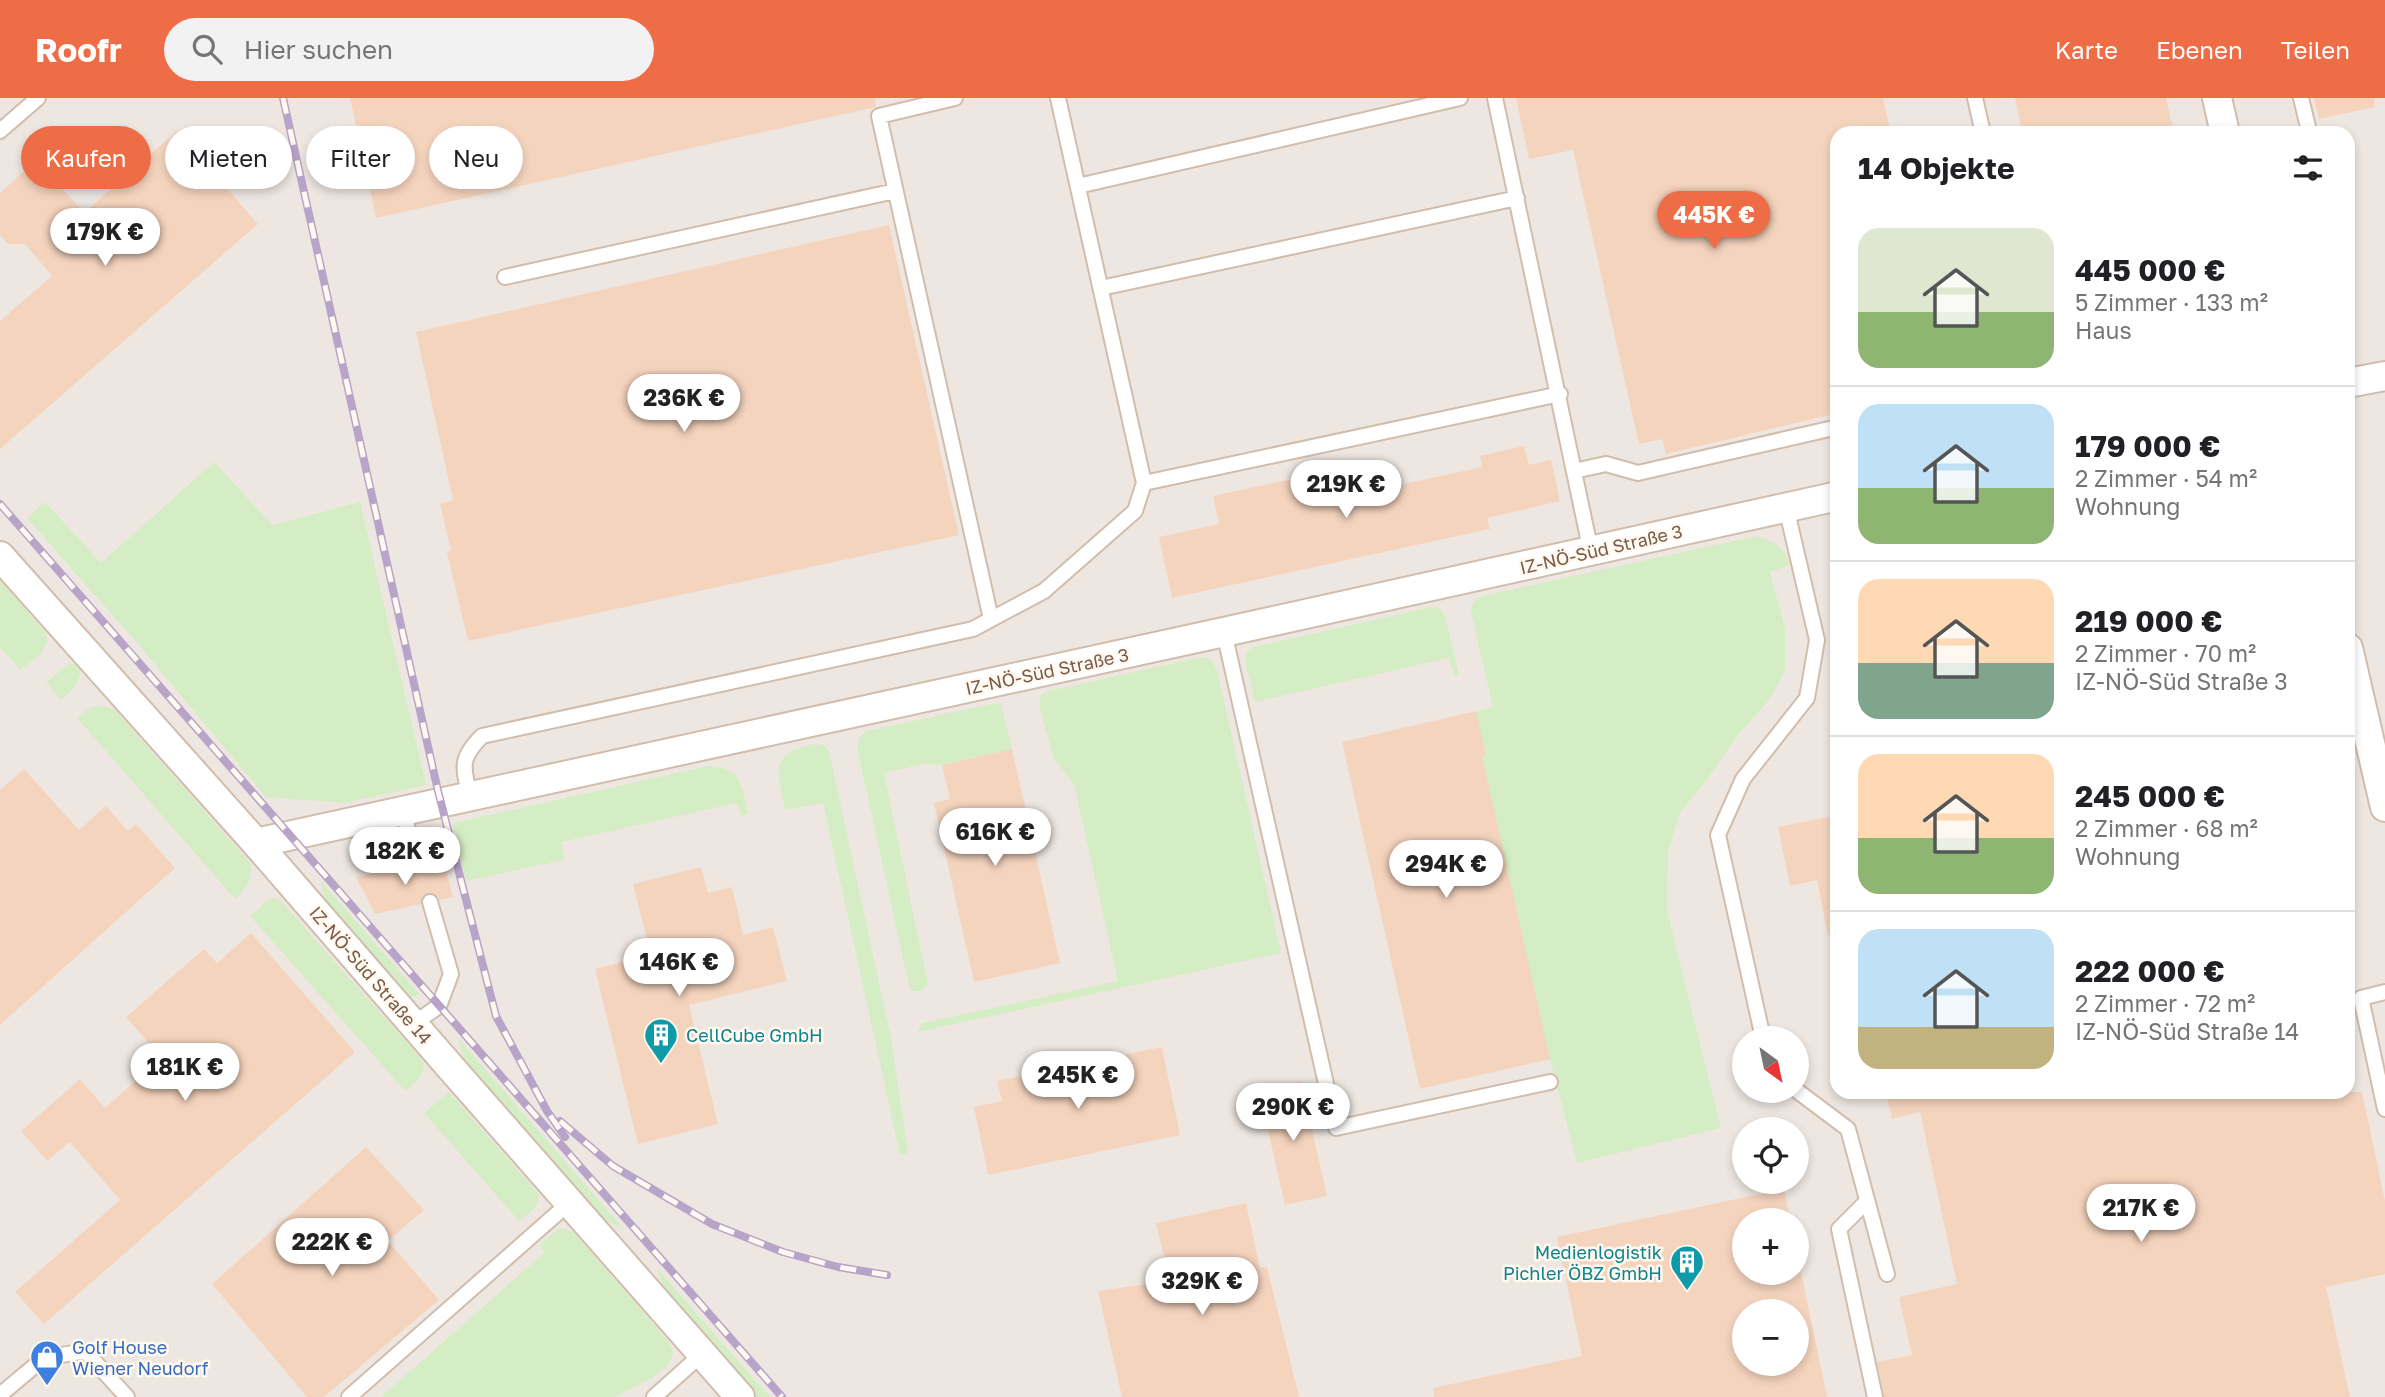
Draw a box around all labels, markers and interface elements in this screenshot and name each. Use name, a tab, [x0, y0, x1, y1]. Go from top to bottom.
search box	[164, 18, 654, 81]
text: Roofr	[35, 30, 122, 69]
icon: search	[188, 30, 226, 68]
text: Hier suchen	[244, 34, 393, 65]
text: Karte	[2055, 35, 2118, 64]
text: Ebenen	[2156, 35, 2243, 64]
text: Teilen	[2281, 35, 2350, 64]
chip: Kaufen	[21, 126, 151, 189]
chip: Mieten	[165, 126, 292, 189]
chip: Filter	[306, 126, 415, 189]
chip: Neu	[429, 126, 523, 189]
icon: filters	[2289, 149, 2327, 187]
text: 14 Objekte	[1858, 150, 2015, 186]
pin: 445K €	[1657, 192, 1771, 251]
text: 445K €	[1673, 200, 1755, 228]
pin: 179K €	[48, 208, 162, 268]
text: 179K €	[66, 217, 144, 245]
text: 445 000 €	[2075, 252, 2225, 288]
icon: home	[1914, 256, 1998, 340]
text: 5 Zimmer · 133 m²	[2075, 288, 2268, 316]
text: Haus	[2075, 316, 2132, 344]
pin: 236K €	[627, 374, 741, 434]
text: 236K €	[643, 383, 725, 411]
text: 179 000 €	[2075, 428, 2221, 464]
icon: home	[1914, 432, 1998, 516]
pin: 219K €	[1289, 460, 1403, 520]
text: 2 Zimmer · 54 m²	[2075, 464, 2257, 492]
text: 219K €	[1306, 469, 1386, 497]
text: Wohnung	[2075, 492, 2180, 520]
street label: IZ-NÖ-Süd Straße 3	[1517, 520, 1685, 578]
text: 219 000 €	[2075, 603, 2222, 639]
icon: home	[1914, 607, 1998, 691]
text: 2 Zimmer · 70 m²	[2075, 639, 2256, 667]
street label: IZ-NÖ-Süd Straße 3	[963, 643, 1131, 699]
text: IZ-NÖ-Süd Straße 3	[2075, 667, 2288, 695]
text: 245 000 €	[2075, 778, 2225, 814]
icon: home	[1914, 782, 1998, 866]
pin: 616K €	[938, 808, 1052, 868]
text: 2 Zimmer · 68 m²	[2075, 814, 2258, 842]
text: 616K €	[955, 817, 1035, 845]
pin: 182K €	[348, 828, 462, 887]
text: 182K €	[365, 836, 445, 864]
pin: 294K €	[1389, 840, 1503, 900]
text: Wohnung	[2075, 842, 2180, 870]
text: 294K €	[1405, 849, 1487, 877]
street label: IZ-NÖ-Süd Straße 14	[305, 902, 437, 1048]
pin: 146K €	[622, 939, 736, 998]
text: 146K €	[639, 947, 719, 975]
text: 222 000 €	[2075, 953, 2225, 989]
icon: home	[1914, 957, 1998, 1041]
text: 2 Zimmer · 72 m²	[2075, 989, 2255, 1017]
building icon: CellCube GmbH	[642, 1016, 680, 1065]
text: IZ-NÖ-Süd Straße 14	[2075, 1017, 2299, 1045]
place label: CellCube GmbH	[686, 1024, 823, 1046]
north arrow	[1732, 1026, 1810, 1102]
map controls	[1732, 1026, 1809, 1376]
pin: 181K €	[128, 1044, 242, 1103]
text: 181K €	[146, 1052, 224, 1080]
pin: 245K €	[1021, 1052, 1135, 1111]
text: 245K €	[1037, 1060, 1119, 1088]
pin: 290K €	[1236, 1084, 1350, 1143]
text: 290K €	[1252, 1092, 1334, 1120]
button: locate	[1732, 1117, 1809, 1194]
pin: 217K €	[2084, 1184, 2198, 1244]
text: 217K €	[2102, 1193, 2180, 1221]
button: +	[1732, 1208, 1809, 1285]
pin: 222K €	[275, 1218, 389, 1278]
text: 222K €	[292, 1227, 372, 1255]
place label: Medienlogistik Pichler ÖBZ GmbH	[1503, 1241, 1662, 1284]
building icon: Medienlogistik Pichler ÖBZ GmbH	[1668, 1243, 1706, 1292]
pin: 329K €	[1145, 1258, 1259, 1317]
text: 329K €	[1161, 1266, 1243, 1294]
button: −	[1732, 1299, 1809, 1376]
place label: Golf House Wiener Neudorf	[72, 1336, 209, 1379]
shop icon: Golf House Wiener Neudorf	[28, 1338, 66, 1387]

